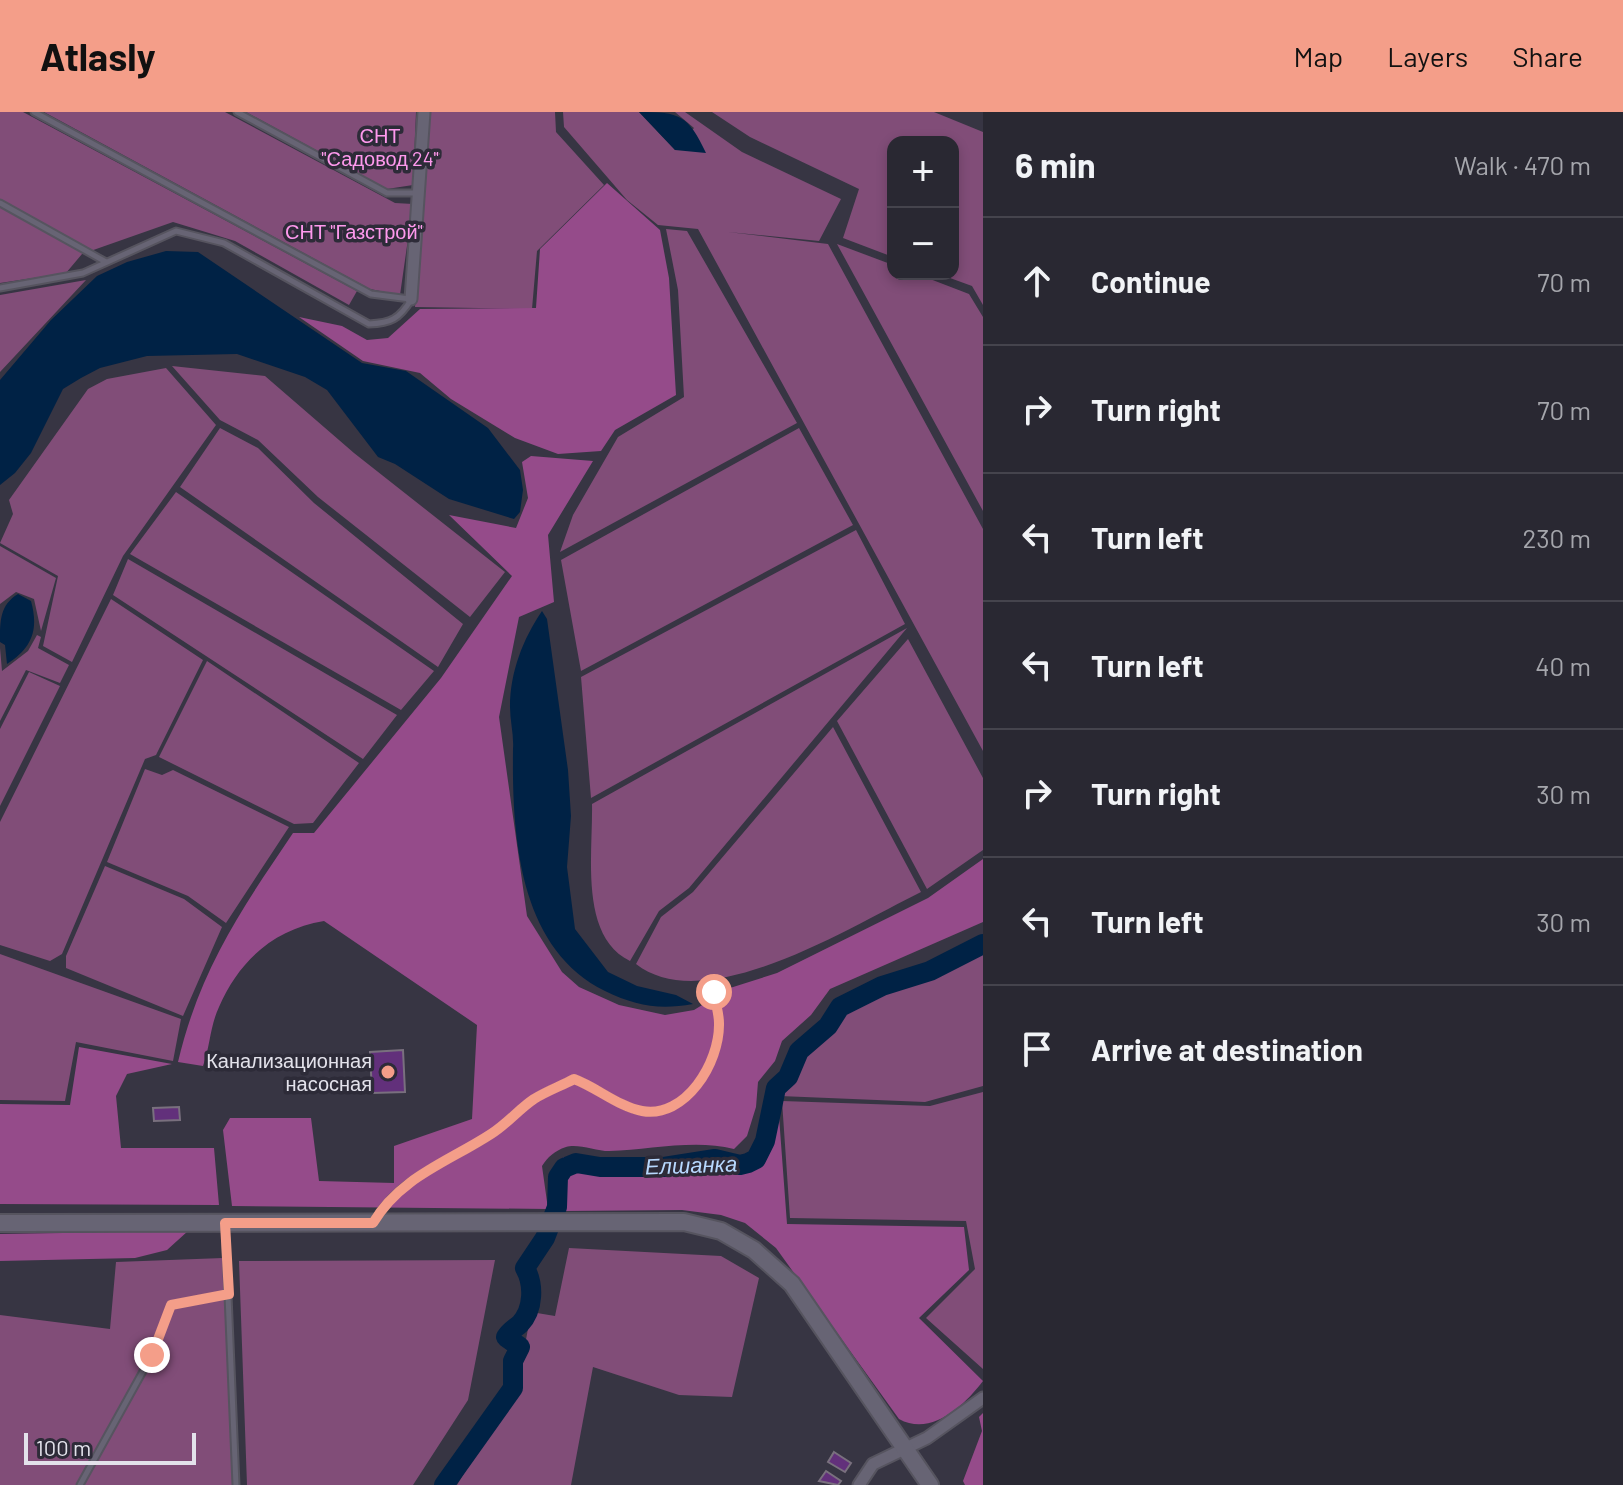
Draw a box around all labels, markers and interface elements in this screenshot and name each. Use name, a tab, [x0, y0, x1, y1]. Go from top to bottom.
text: Atlasly	[40, 33, 156, 79]
text: Map	[1293, 39, 1343, 73]
text: Layers	[1387, 39, 1468, 73]
text: Share	[1512, 39, 1583, 73]
park label: СНТ "Садовод 24"	[321, 123, 439, 170]
map controls	[887, 136, 959, 280]
button: +	[887, 136, 959, 208]
text: 6 min	[1015, 144, 1096, 185]
text: Walk · 470 m	[1454, 149, 1591, 180]
button: −	[887, 208, 959, 280]
park label: СНТ "Газстрой"	[285, 219, 423, 243]
icon: ahead	[1015, 259, 1059, 303]
text: Continue	[1091, 263, 1211, 299]
text: 70 m	[1537, 266, 1591, 297]
icon: right	[1015, 387, 1059, 431]
text: Turn right	[1091, 391, 1221, 427]
text: 70 m	[1537, 394, 1591, 425]
icon: left	[1015, 515, 1059, 559]
text: Turn left	[1091, 519, 1204, 555]
text: 230 m	[1522, 522, 1591, 553]
icon: left	[1015, 643, 1059, 687]
text: Turn left	[1091, 647, 1204, 683]
text: 40 m	[1535, 650, 1591, 681]
icon: right	[1015, 771, 1059, 815]
text: Turn right	[1091, 775, 1221, 811]
text: 30 m	[1536, 778, 1591, 809]
icon: left	[1015, 899, 1059, 943]
text: Turn left	[1091, 903, 1204, 939]
text: 30 m	[1536, 906, 1591, 937]
route start	[696, 974, 732, 1010]
icon: arrive	[1015, 1027, 1059, 1071]
text: Arrive at destination	[1091, 1031, 1363, 1067]
place label: Канализационная насосная	[206, 1048, 372, 1095]
marker: Канализационная насосная	[379, 1063, 397, 1081]
water label: Елшанка	[644, 1149, 738, 1179]
route end	[134, 1337, 170, 1373]
scale bar	[24, 1429, 196, 1465]
text: 100 m	[36, 1434, 91, 1460]

